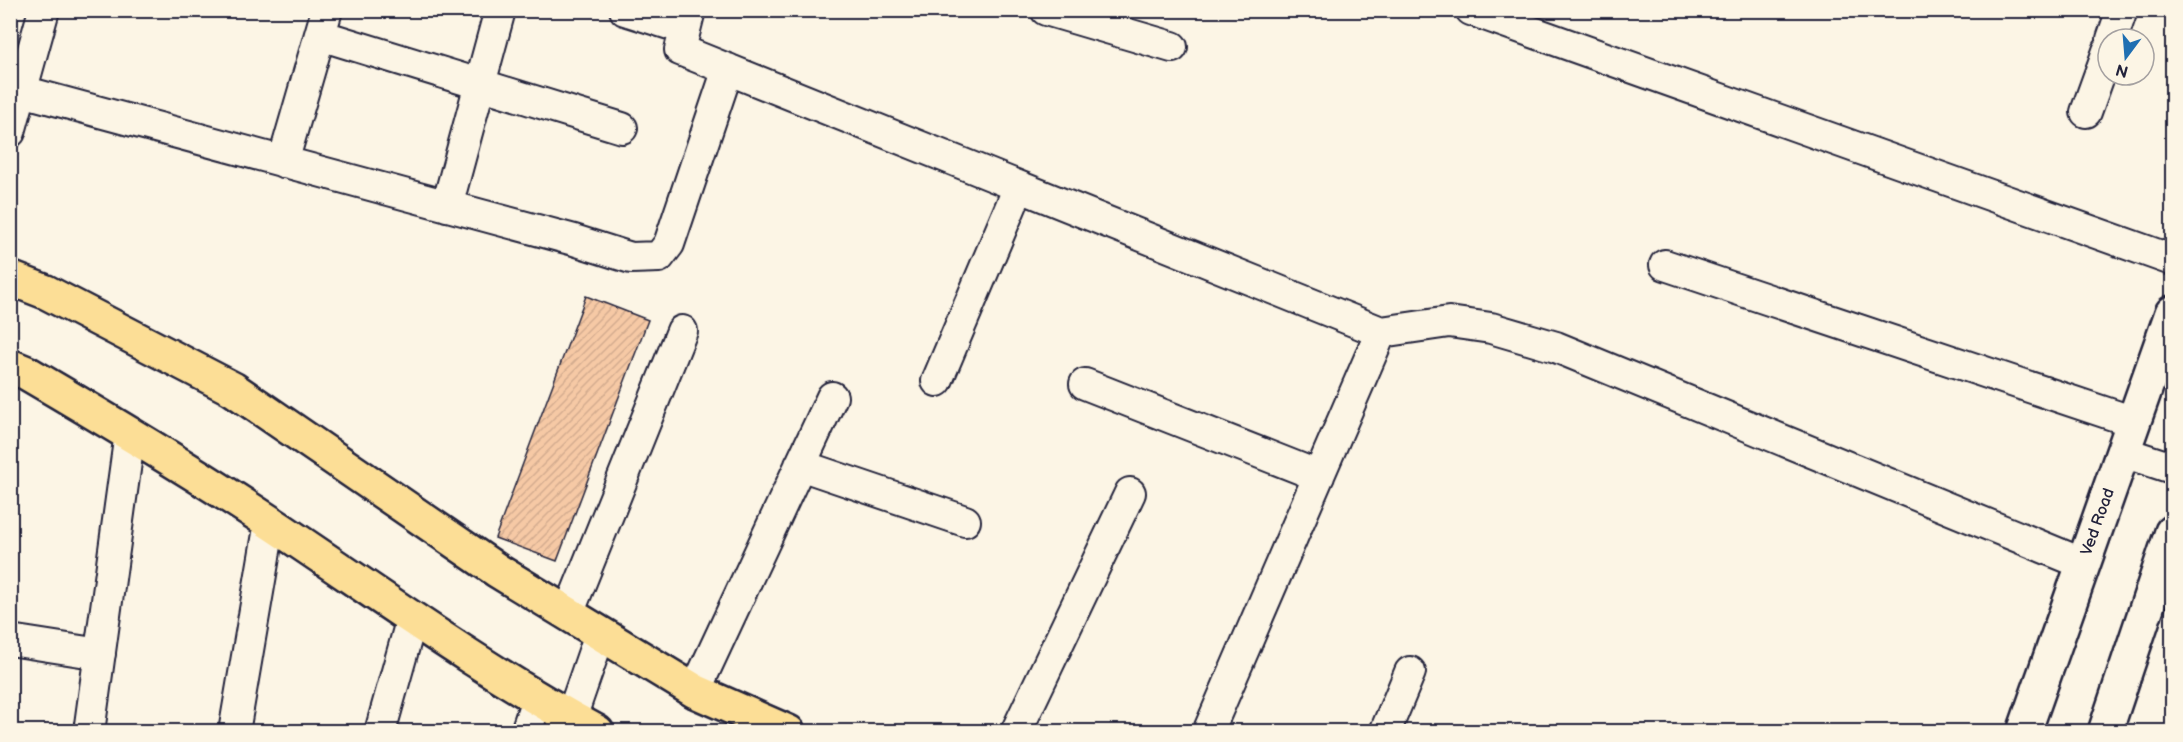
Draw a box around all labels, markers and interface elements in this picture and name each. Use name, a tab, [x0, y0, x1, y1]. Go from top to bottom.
north arrow	[2096, 27, 2156, 87]
text: N	[2114, 59, 2131, 81]
street label: Ved Road	[2077, 486, 2119, 558]

